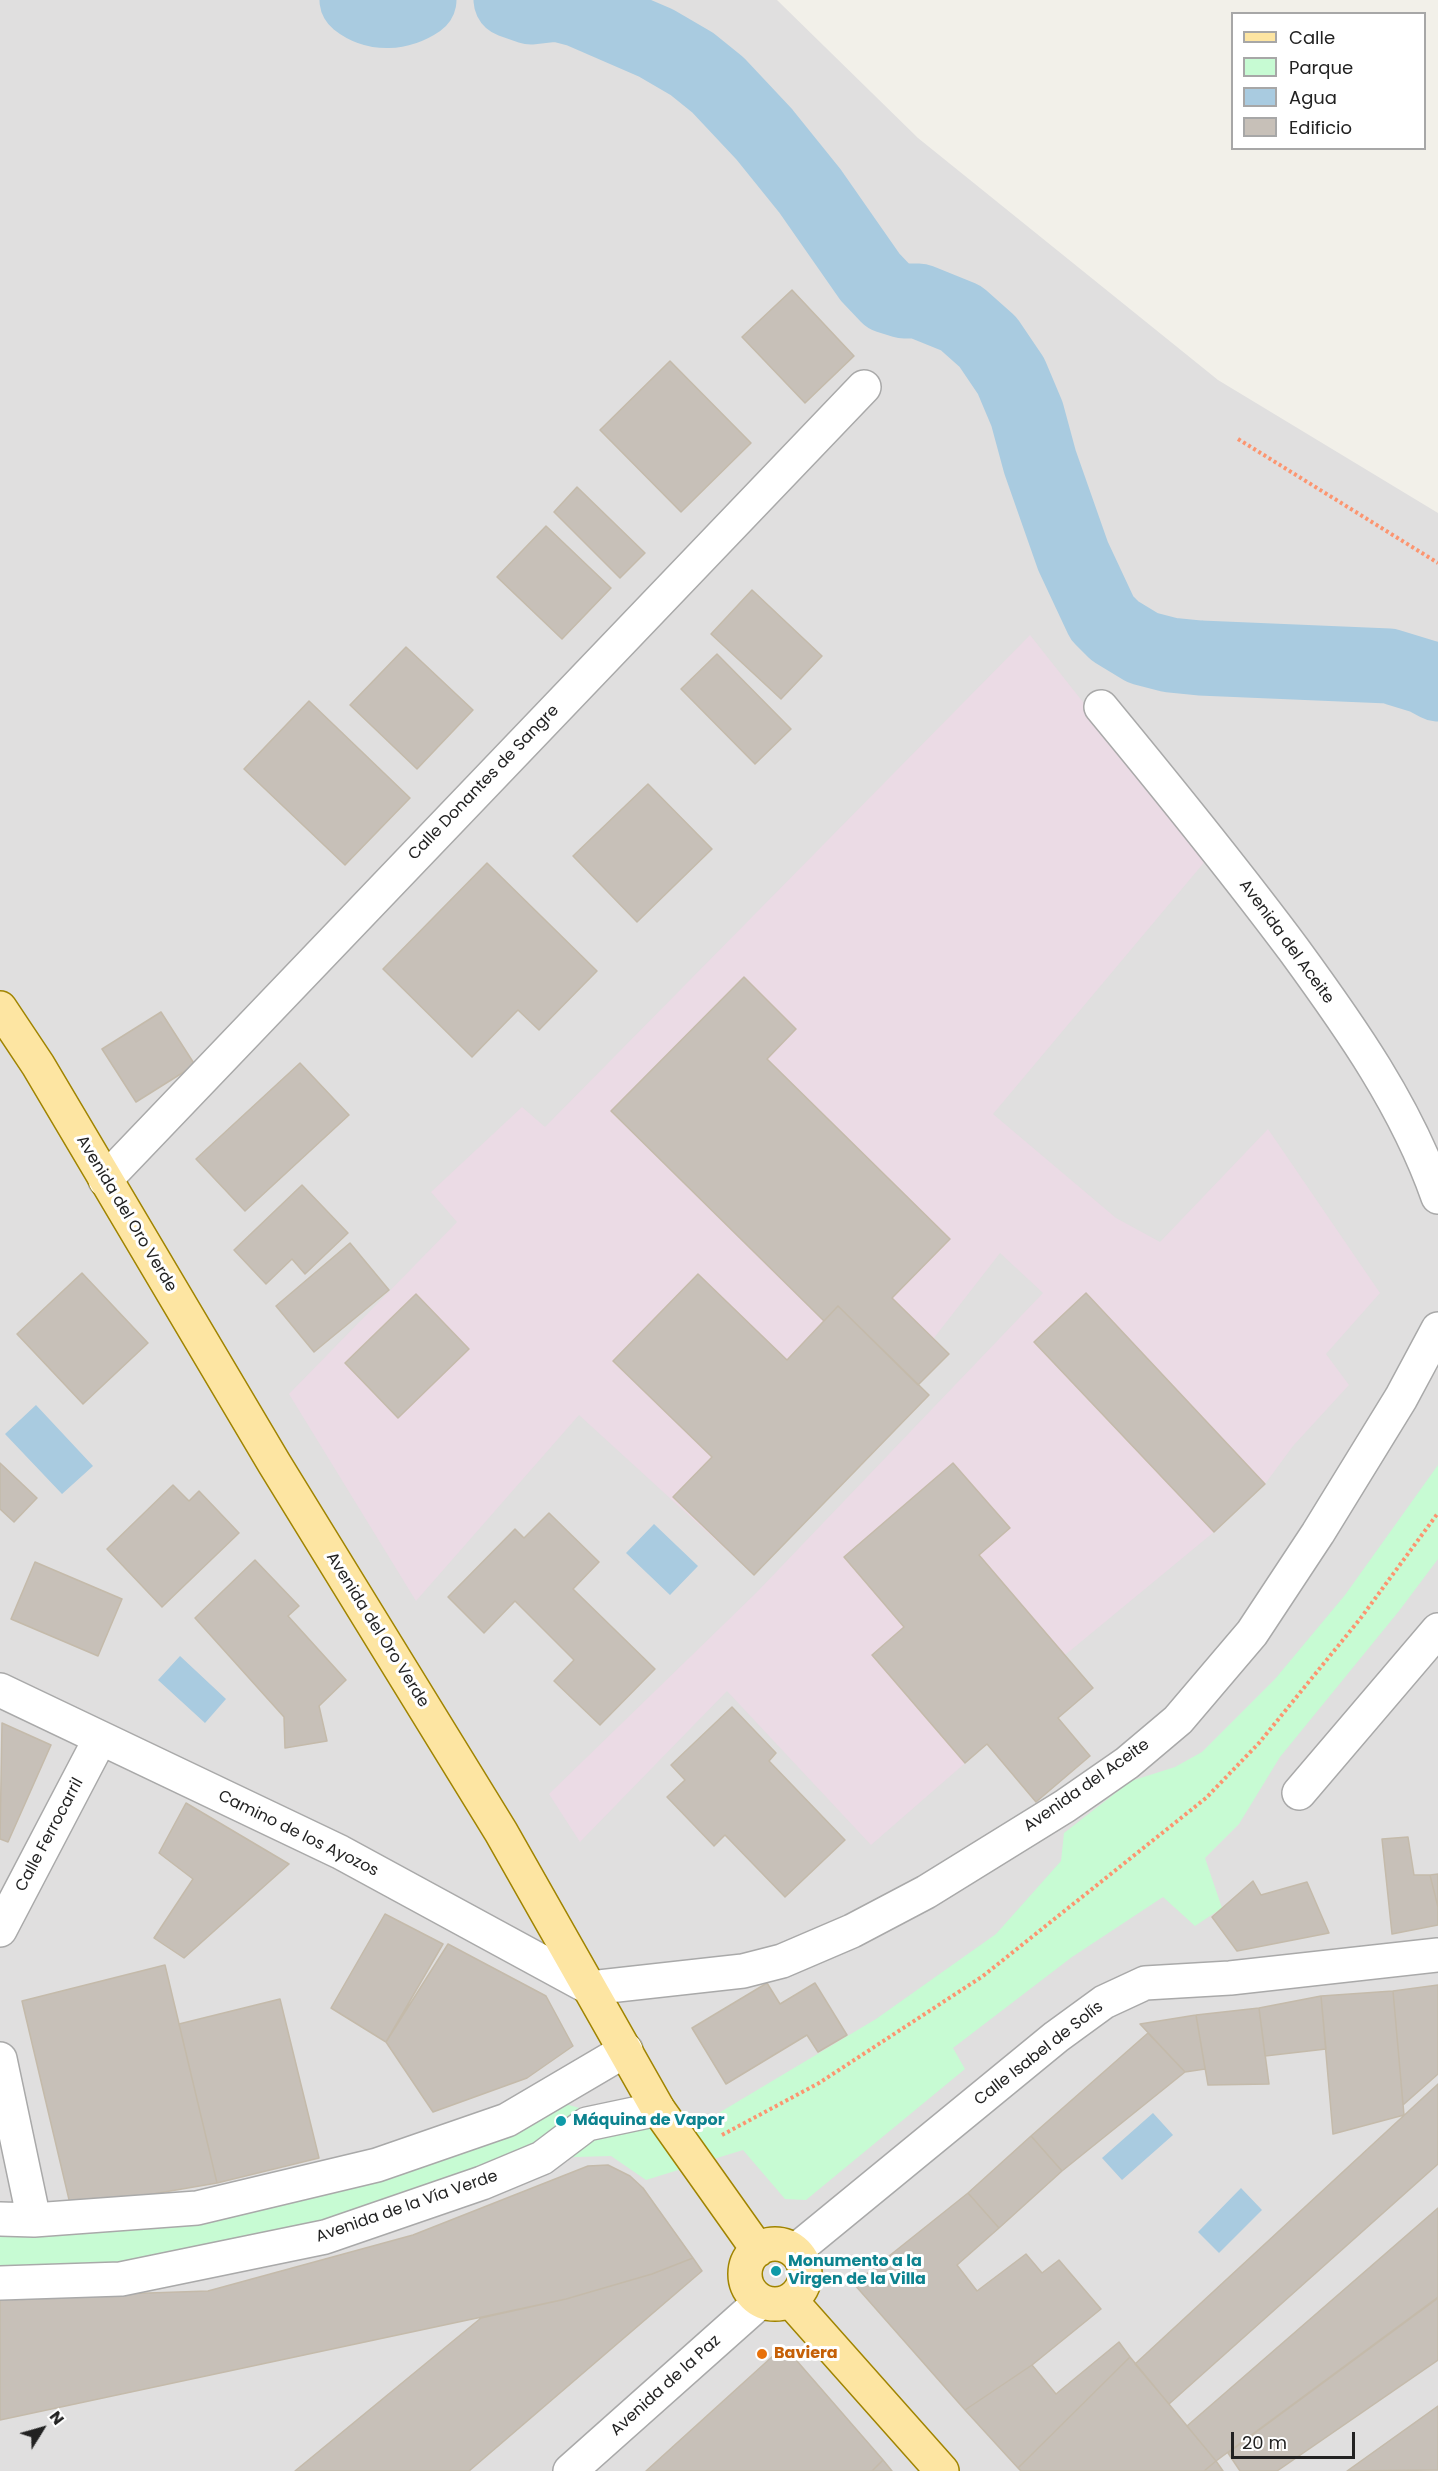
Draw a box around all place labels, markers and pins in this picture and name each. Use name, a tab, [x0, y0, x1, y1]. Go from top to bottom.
place label: Máquina de Vapor	[573, 2111, 725, 2131]
marker: Máquina de Vapor	[554, 2114, 568, 2128]
place label: Monumento a la Virgen de la Villa	[788, 2252, 926, 2290]
marker: Monumento a la Virgen de la Villa	[769, 2264, 783, 2278]
place label: Baviera	[774, 2344, 838, 2364]
marker: Baviera	[755, 2347, 769, 2361]

